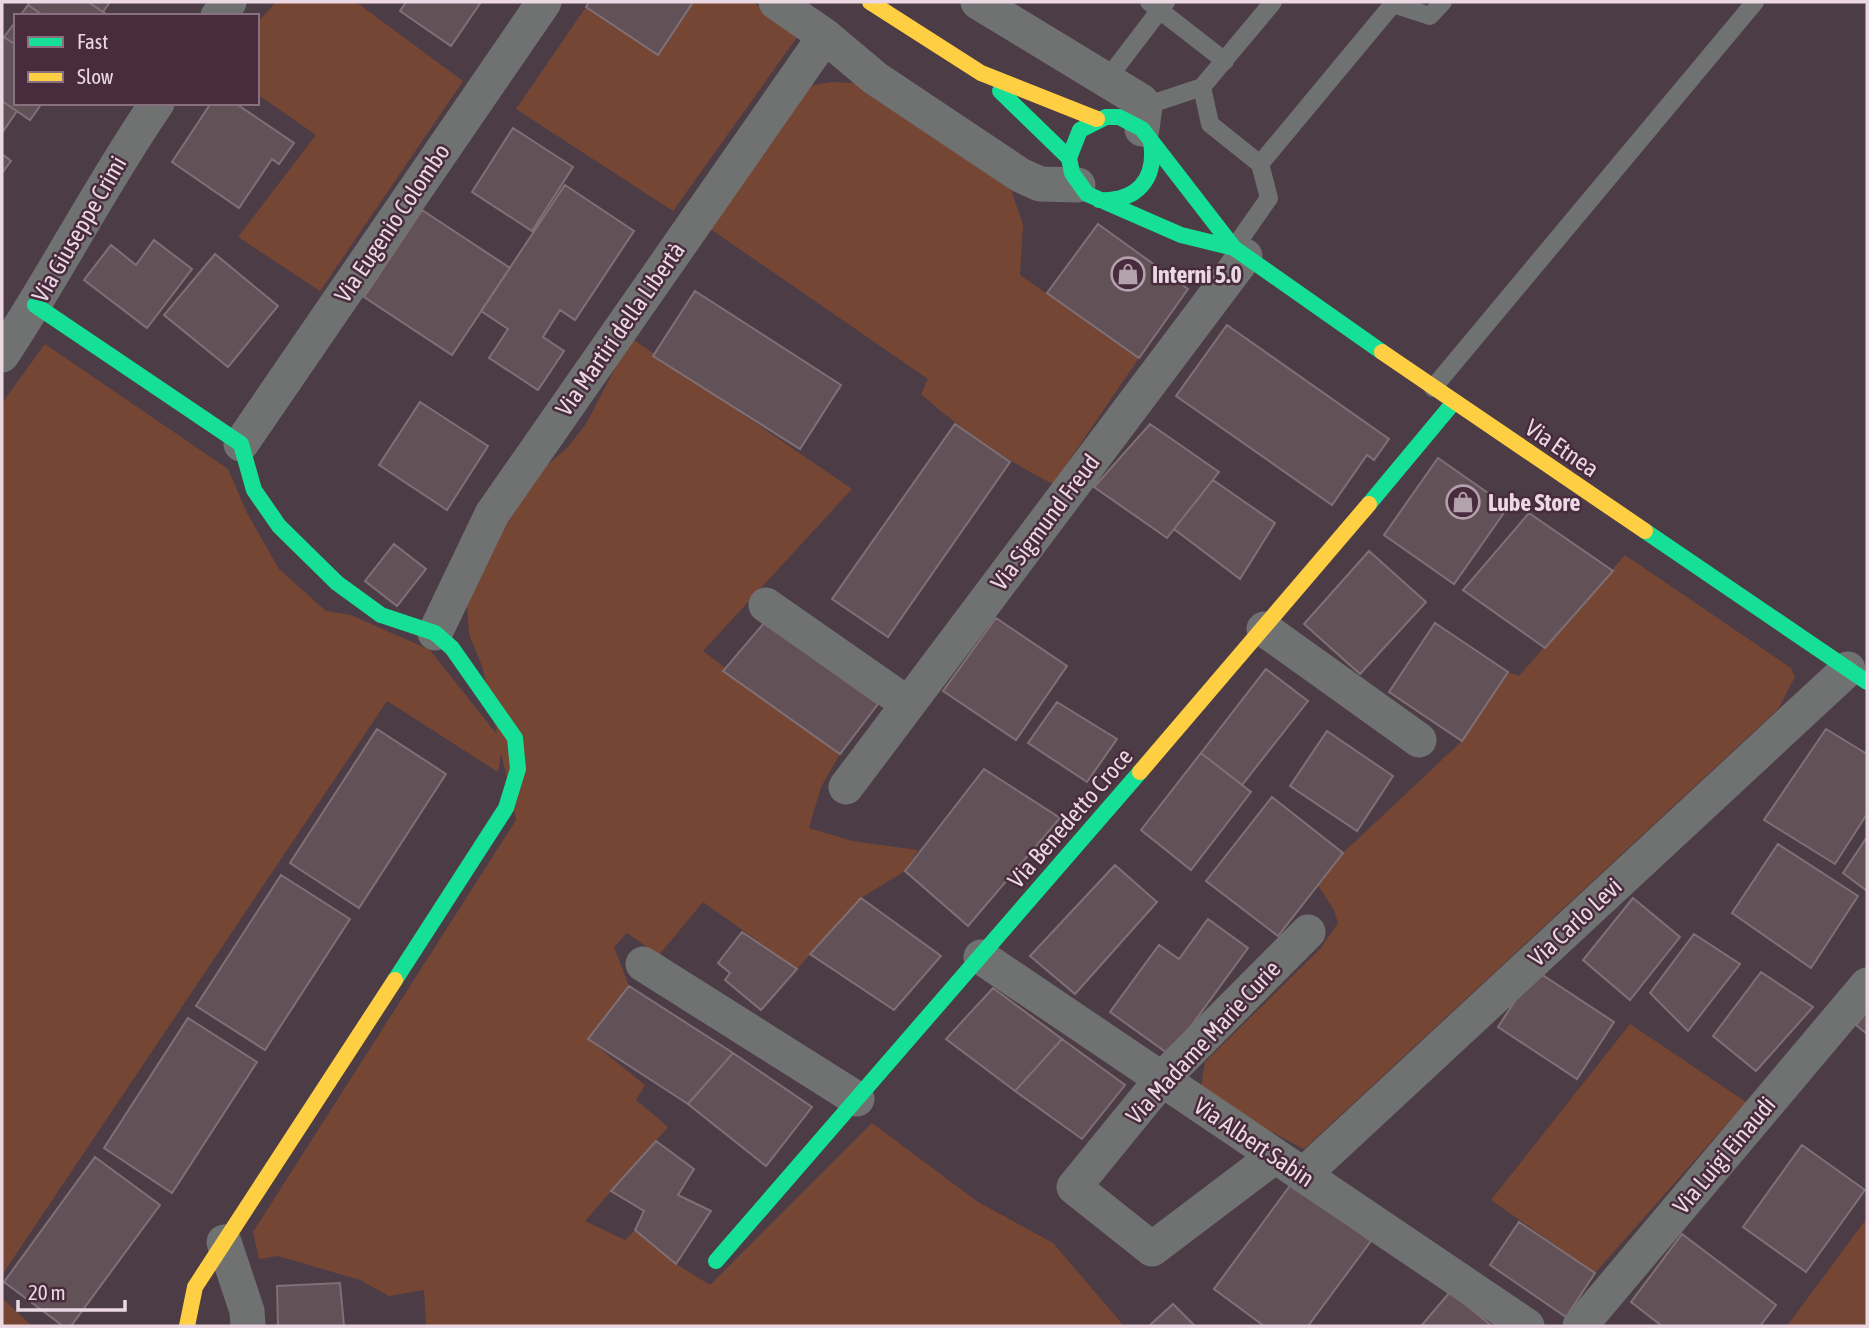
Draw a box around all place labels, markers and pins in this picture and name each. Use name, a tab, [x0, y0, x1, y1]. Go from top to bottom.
shop icon: Interni 5.0	[1109, 255, 1147, 293]
place label: Interni 5.0	[1152, 261, 1242, 288]
shop icon: Lube Store	[1444, 483, 1482, 521]
place label: Lube Store	[1488, 489, 1581, 516]

